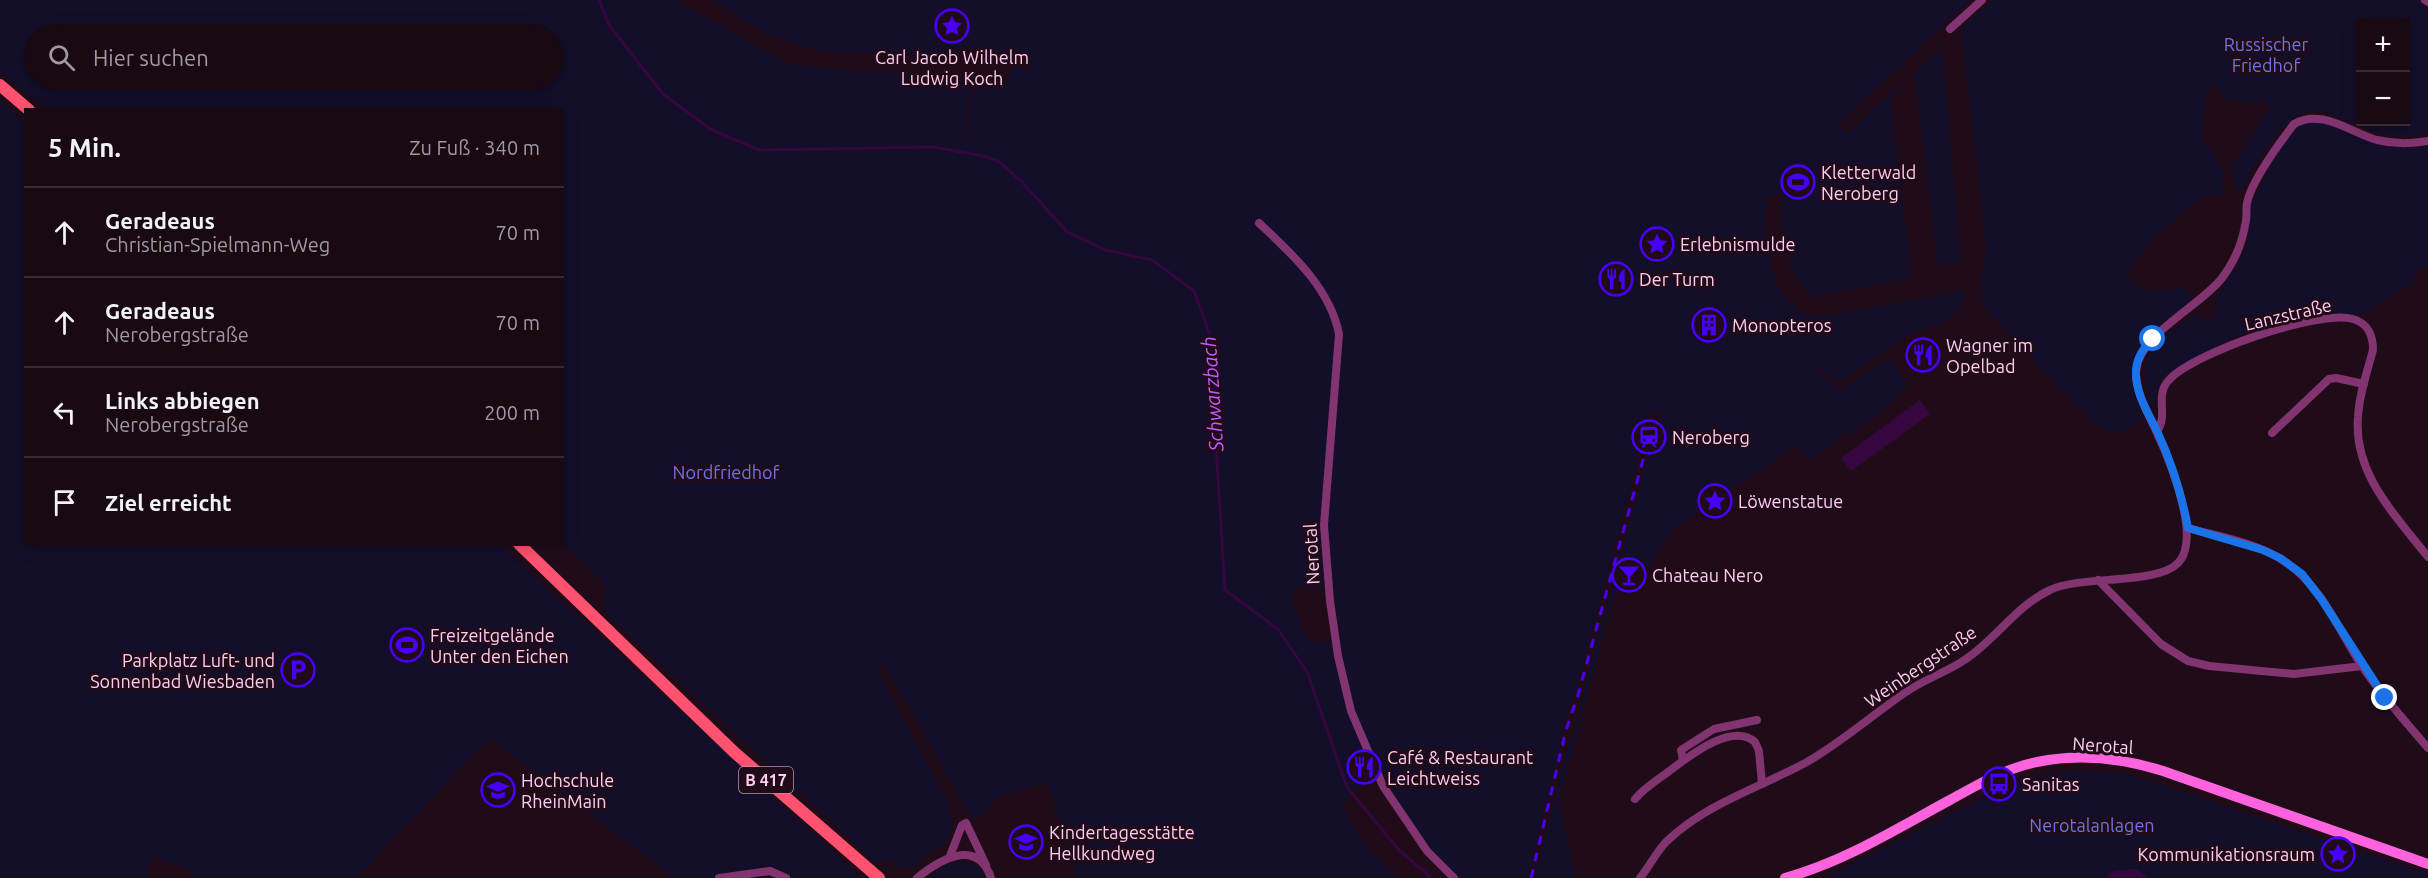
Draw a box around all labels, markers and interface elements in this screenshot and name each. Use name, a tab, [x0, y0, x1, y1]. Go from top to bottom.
place icon: Carl Jacob Wilhelm Ludwig Koch	[934, 8, 970, 44]
map controls	[2356, 18, 2410, 126]
button: +	[2356, 18, 2410, 72]
search box	[24, 24, 564, 90]
park label: Russischer Friedhof	[2224, 34, 2309, 75]
icon: search	[45, 41, 78, 74]
text: Hier suchen	[93, 45, 209, 70]
place label: Carl Jacob Wilhelm Ludwig Koch	[875, 47, 1029, 88]
button: −	[2356, 72, 2410, 126]
text: 5 Min.	[48, 133, 121, 162]
text: Zu Fuß · 340 m	[409, 136, 540, 159]
place label: Kletterwald Neroberg	[1821, 162, 1916, 203]
sports icon: Kletterwald Neroberg	[1780, 164, 1816, 200]
text: Geradeaus	[105, 208, 215, 233]
icon: ahead	[48, 216, 81, 249]
text: 70 m	[496, 221, 540, 244]
place icon: Erlebnismulde	[1639, 226, 1675, 262]
text: Christian-Spielmann-Weg	[105, 233, 330, 256]
place label: Erlebnismulde	[1680, 234, 1796, 254]
restaurant icon: Der Turm	[1598, 261, 1634, 297]
place label: Der Turm	[1639, 269, 1715, 289]
street label: Lanzstraße	[2243, 294, 2333, 334]
text: Geradeaus	[105, 298, 215, 323]
icon: ahead	[48, 306, 81, 339]
building icon: Monopteros	[1691, 307, 1727, 343]
text: 70 m	[496, 311, 540, 334]
place label: Monopteros	[1732, 315, 1832, 335]
text: Nerobergstraße	[105, 323, 249, 346]
route start	[2139, 325, 2165, 351]
place label: Wagner im Opelbad	[1946, 335, 2033, 376]
water label: Schwarzbach	[1197, 336, 1228, 453]
restaurant icon: Wagner im Opelbad	[1905, 337, 1941, 373]
text: Links abbiegen	[105, 388, 260, 413]
icon: left	[48, 396, 81, 429]
text: 200 m	[484, 401, 540, 424]
text: Nerobergstraße	[105, 413, 249, 436]
station icon: Neroberg	[1631, 419, 1667, 455]
place label: Neroberg	[1672, 427, 1750, 447]
park label: Nordfriedhof	[673, 462, 780, 482]
place icon: Löwenstatue	[1697, 483, 1733, 519]
icon: arrive	[48, 486, 81, 519]
text: Ziel erreicht	[105, 490, 232, 515]
place label: Löwenstatue	[1738, 491, 1843, 511]
street label: Nerotal	[1299, 523, 1323, 585]
bar icon: Chateau Nero	[1611, 557, 1647, 593]
place label: Chateau Nero	[1652, 565, 1763, 585]
street label: Weinbergstraße	[1860, 621, 1980, 711]
place label: Freizeitgelände Unter den Eichen	[430, 625, 569, 666]
sports icon: Freizeitgelände Unter den Eichen	[389, 627, 425, 663]
place label: Parkplatz Luft- und Sonnenbad Wiesbaden	[90, 650, 275, 691]
parking icon: Parkplatz Luft- und Sonnenbad Wiesbaden	[280, 652, 316, 688]
route end	[2371, 684, 2397, 710]
street label: Nerotal	[2072, 733, 2134, 757]
place label: Café & Restaurant Leichtweiss	[1387, 747, 1533, 788]
restaurant icon: Café & Restaurant Leichtweiss	[1346, 749, 1382, 785]
bus stop icon: Sanitas	[1981, 766, 2017, 802]
road number: B 417	[739, 767, 793, 793]
place label: Hochschule RheinMain	[521, 770, 614, 811]
school or university icon: Hochschule RheinMain	[480, 772, 516, 808]
place label: Sanitas	[2022, 774, 2080, 794]
park label: Nerotalanlagen	[2029, 815, 2155, 835]
place label: Kindertagesstätte Hellkundweg	[1049, 822, 1195, 863]
school or university icon: Kindertagesstätte Hellkundweg	[1008, 824, 1044, 860]
place icon: Kommunikationsraum	[2320, 836, 2356, 872]
place label: Kommunikationsraum	[2137, 844, 2315, 864]

